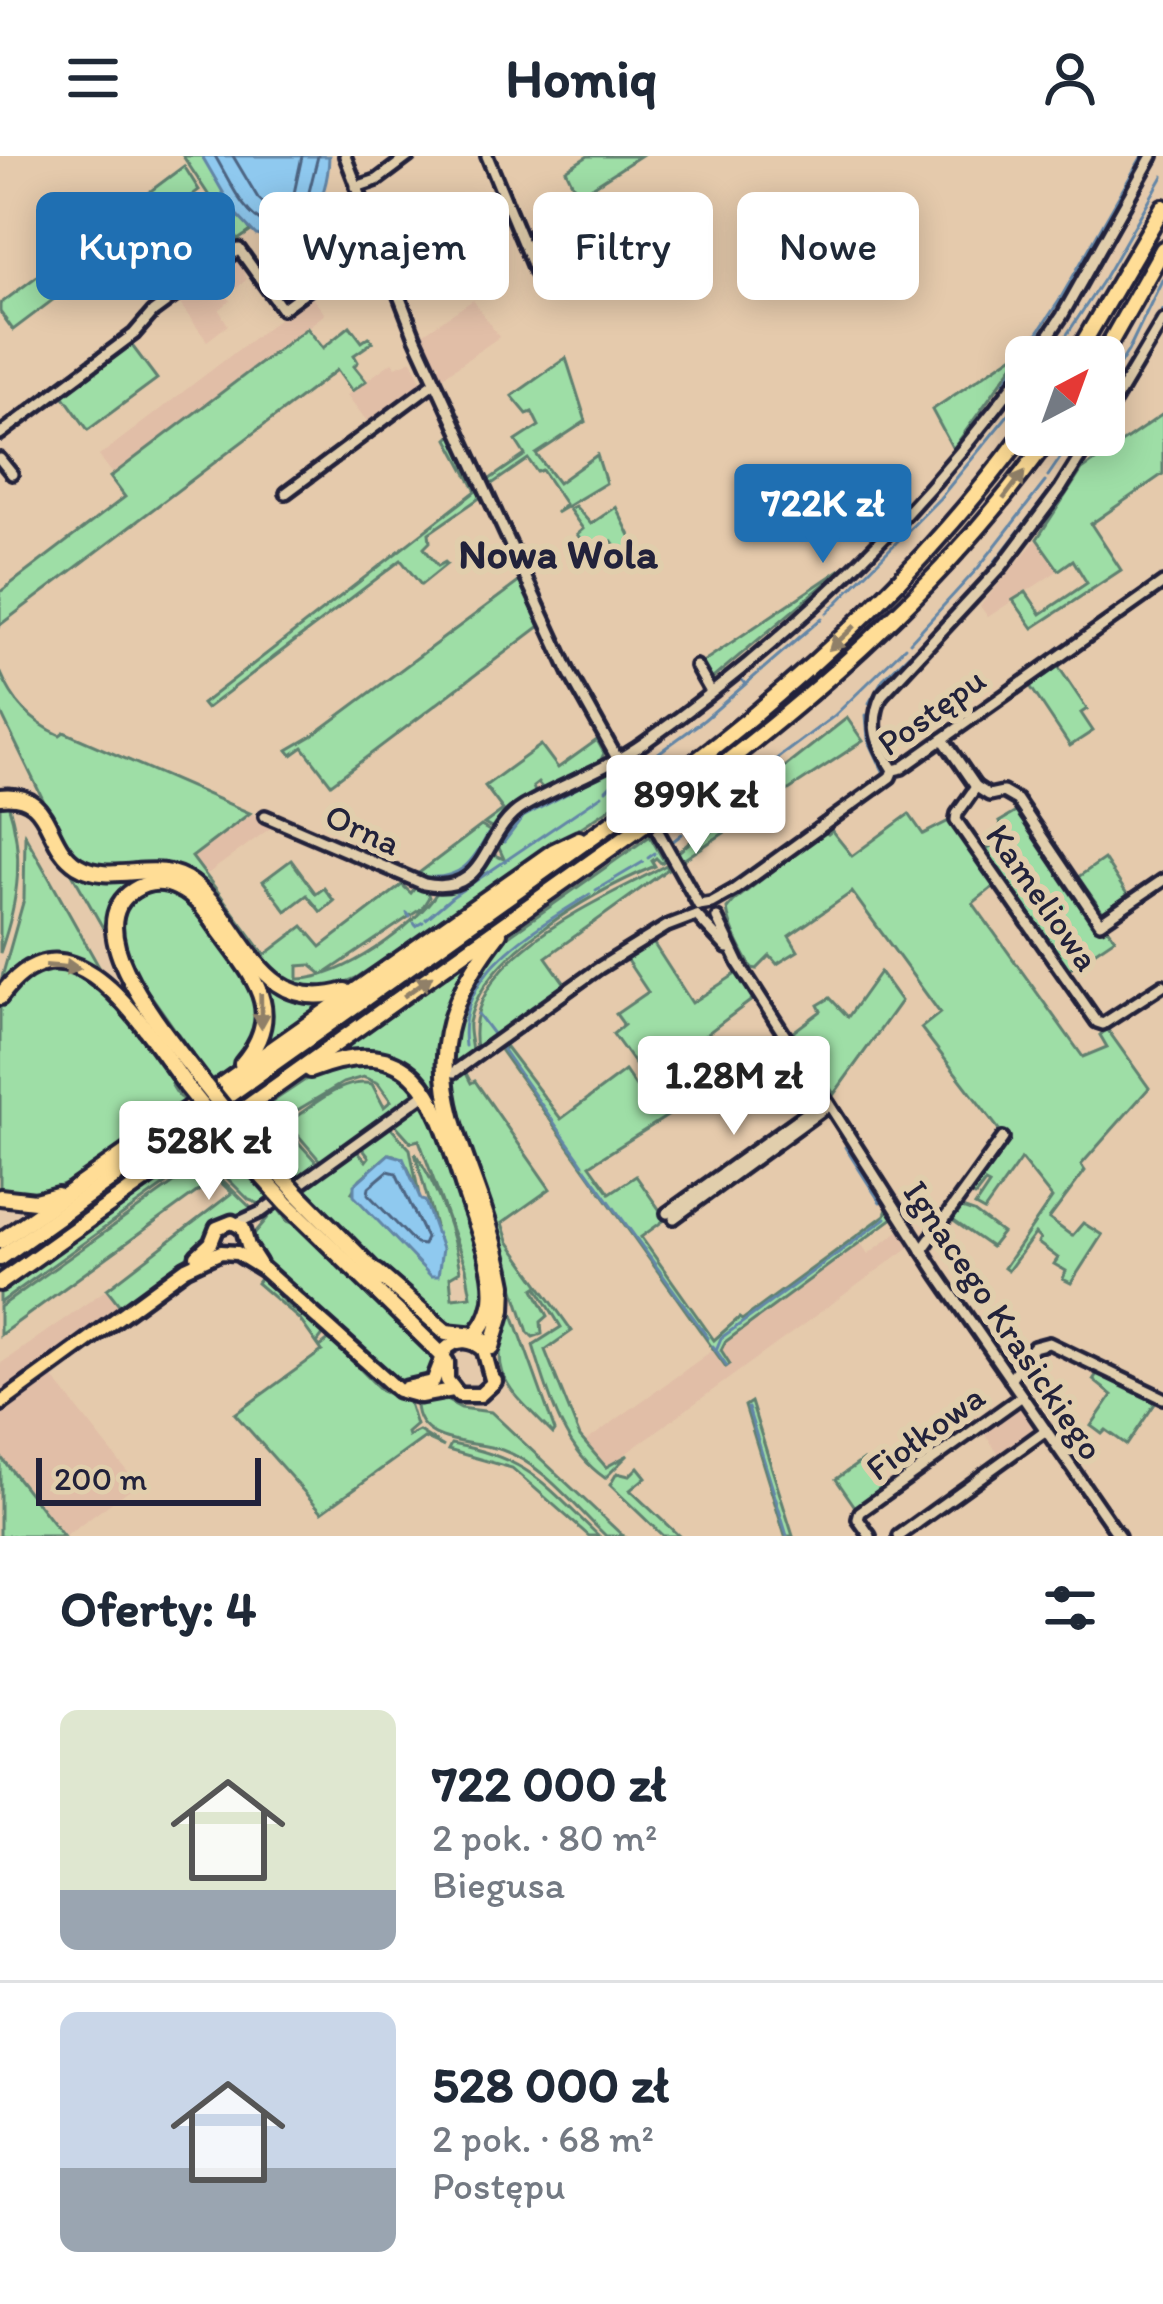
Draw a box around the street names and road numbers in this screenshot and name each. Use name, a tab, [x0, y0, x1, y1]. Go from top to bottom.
street label: Postępu	[869, 657, 993, 765]
street label: Orna	[318, 793, 408, 865]
street label: Kameliowa	[977, 815, 1109, 979]
street label: Ignacego Krasickiego	[895, 1172, 1113, 1468]
street label: Fiołkowa	[857, 1374, 993, 1489]

